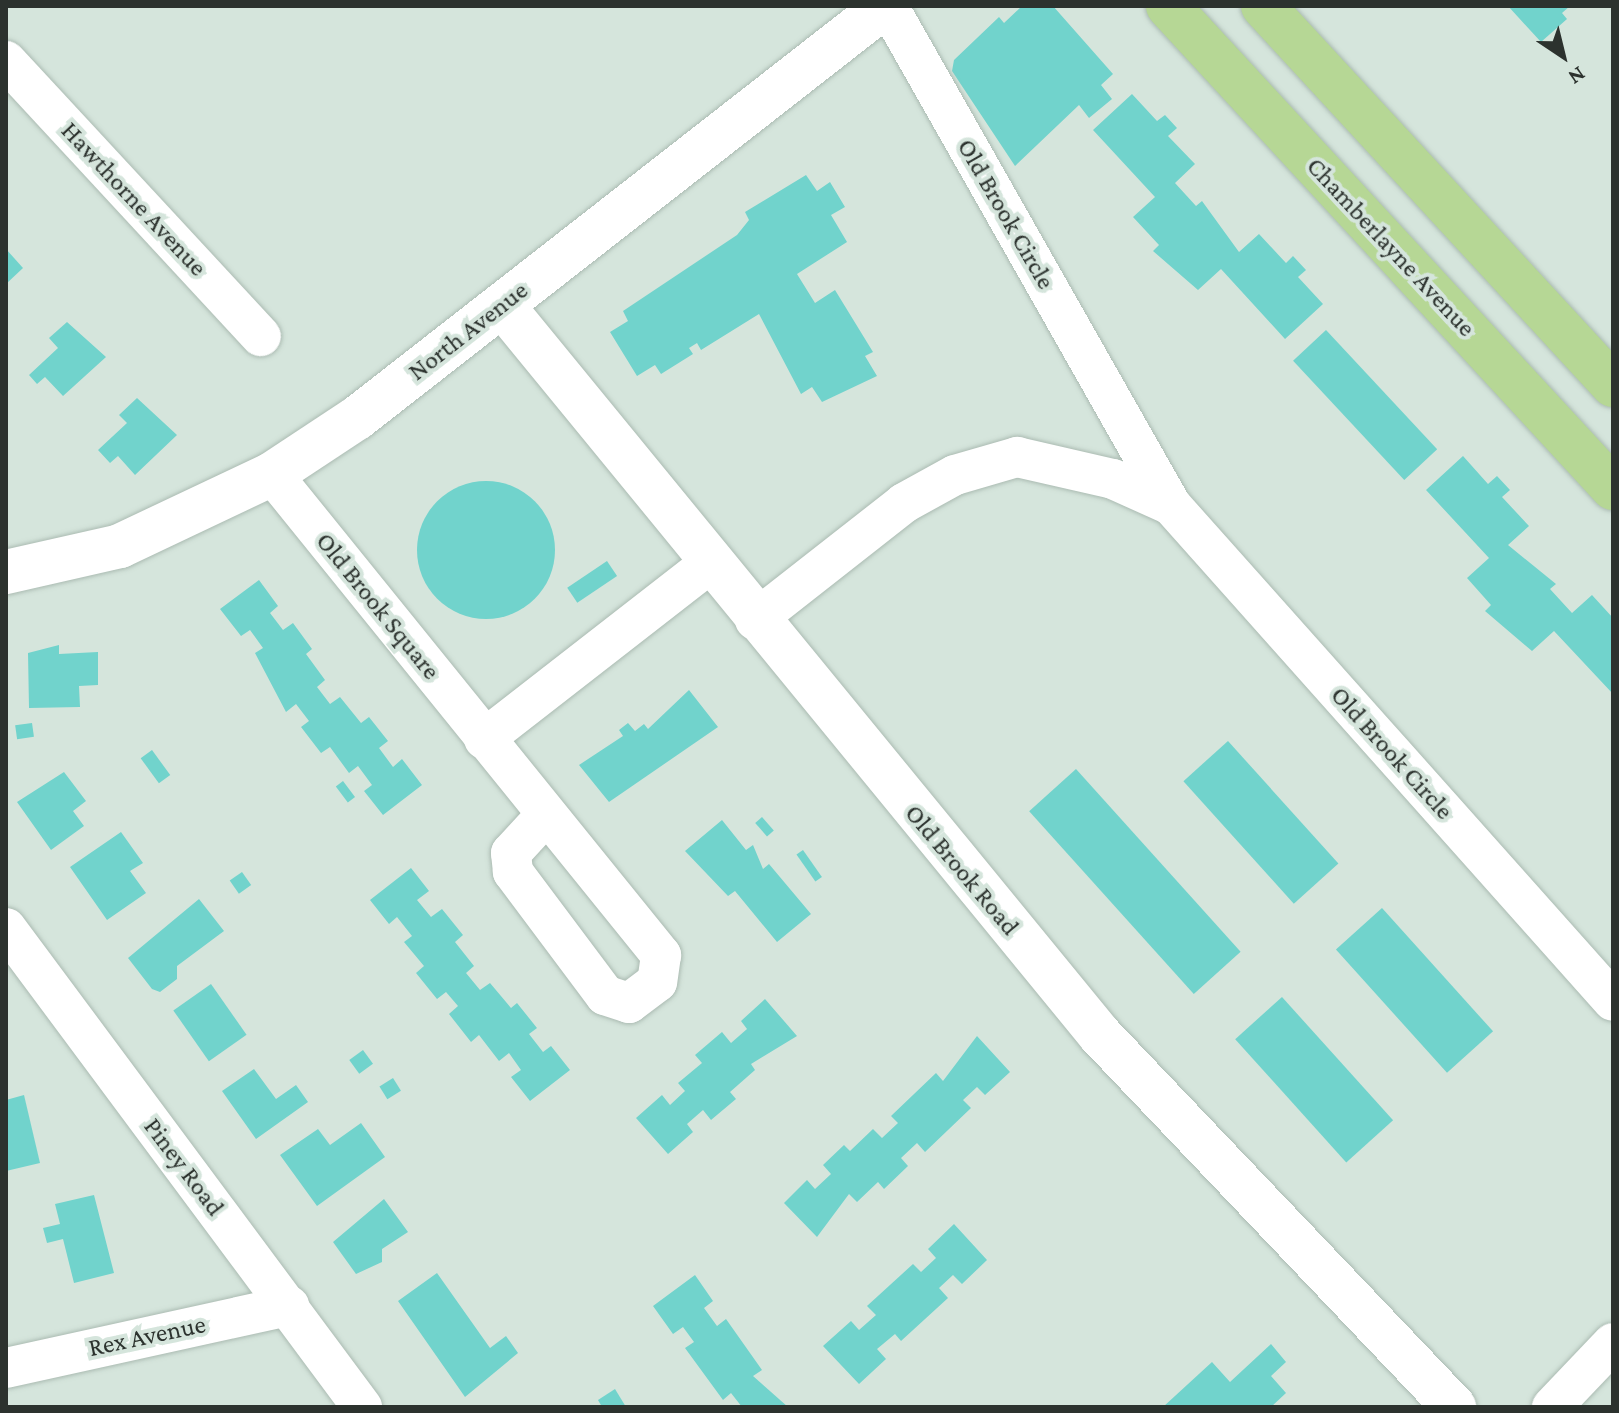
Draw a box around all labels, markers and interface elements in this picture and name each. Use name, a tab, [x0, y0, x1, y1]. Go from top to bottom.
north arrow	[1523, 16, 1603, 96]
text: N	[1564, 62, 1590, 91]
street label: Hawthorne Avenue	[54, 115, 214, 283]
street label: Old Brook Circle	[950, 133, 1062, 295]
street label: Chamberlayne Avenue	[1300, 151, 1482, 343]
street label: North Avenue	[402, 275, 534, 387]
street label: Old Brook Square	[309, 526, 447, 686]
street label: Old Brook Circle	[1324, 680, 1460, 826]
street label: Old Brook Road	[898, 798, 1026, 942]
street label: Piney Road	[137, 1112, 231, 1222]
street label: Rex Avenue	[86, 1308, 208, 1364]

